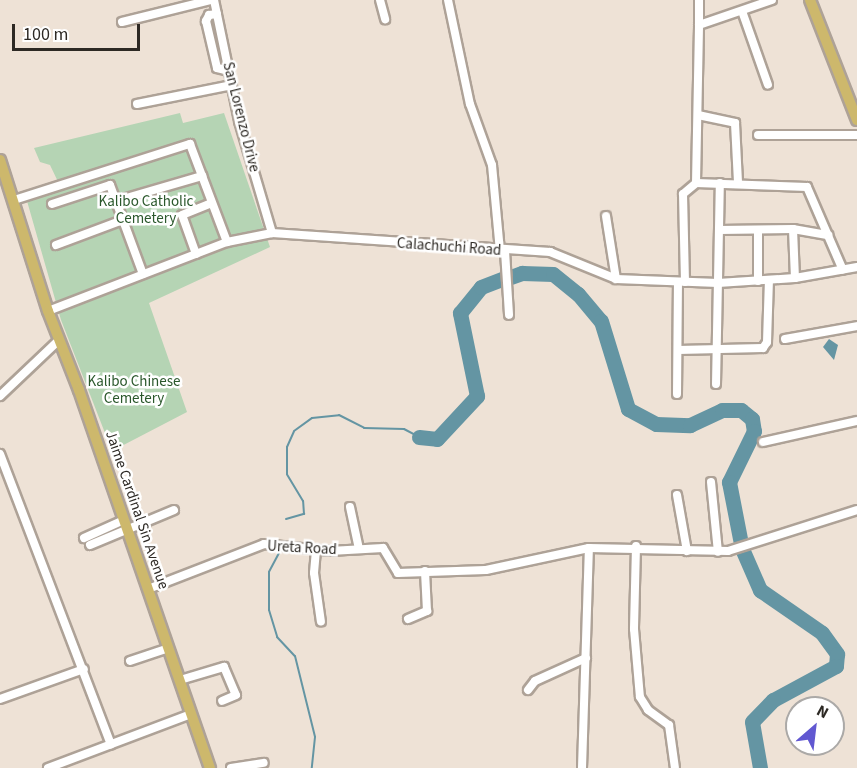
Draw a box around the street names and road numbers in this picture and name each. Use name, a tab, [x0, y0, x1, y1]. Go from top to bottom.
street label: San Lorenzo Drive	[219, 60, 263, 174]
street label: Calachuchi Road	[396, 234, 502, 260]
street label: Jaime Cardinal Sin Avenue	[101, 428, 173, 592]
street label: Ureta Road	[267, 537, 337, 559]

